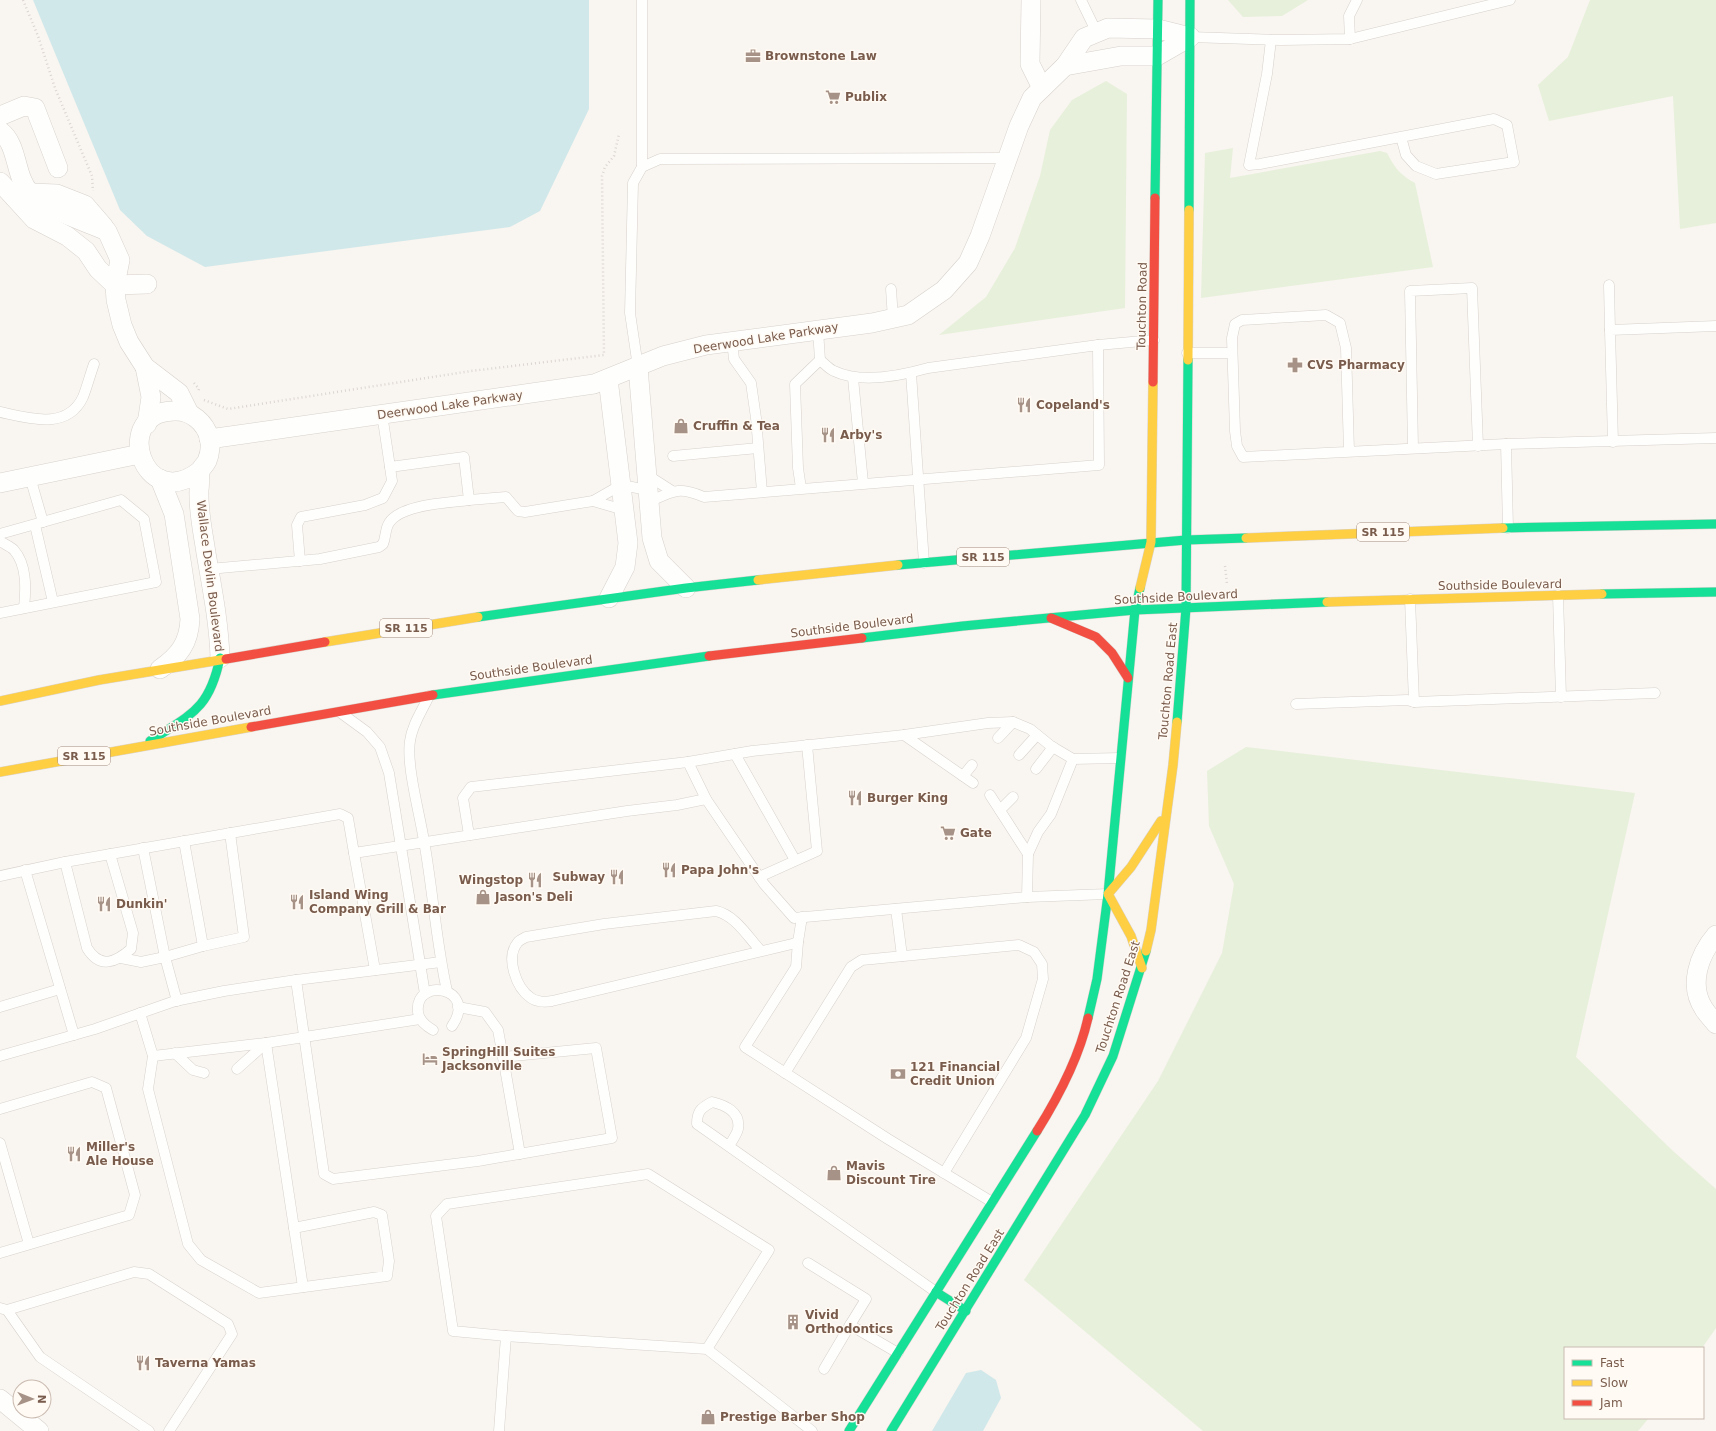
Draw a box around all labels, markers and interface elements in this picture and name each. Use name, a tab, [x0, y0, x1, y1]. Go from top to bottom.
office icon: Brownstone Law	[744, 47, 762, 65]
place label: Brownstone Law	[765, 49, 877, 63]
supermarket icon: Publix	[824, 88, 842, 106]
place label: Publix	[845, 90, 887, 104]
street label: Touchton Road	[1134, 262, 1150, 351]
street label: Deerwood Lake Parkway	[692, 320, 840, 356]
pharmacy icon: CVS Pharmacy	[1286, 356, 1304, 374]
place label: CVS Pharmacy	[1307, 358, 1405, 372]
street label: Deerwood Lake Parkway	[376, 388, 524, 422]
restaurant icon: Copeland's	[1015, 396, 1033, 414]
place label: Copeland's	[1036, 398, 1110, 412]
shop icon: Cruffin & Tea	[672, 417, 690, 435]
place label: Cruffin & Tea	[693, 419, 780, 433]
restaurant icon: Arby's	[819, 426, 837, 444]
place label: Arby's	[840, 428, 882, 442]
street label: Wallace Devlin Boulevard	[194, 499, 226, 653]
road number: SR 115	[1357, 523, 1409, 541]
road number: SR 115	[957, 548, 1009, 566]
street label: Southside Boulevard	[1438, 577, 1562, 593]
street label: Southside Boulevard	[1114, 587, 1238, 607]
street label: Southside Boulevard	[790, 611, 914, 641]
road number: SR 115	[380, 619, 432, 637]
street label: Touchton Road East	[1156, 621, 1180, 741]
street label: Southside Boulevard	[469, 652, 593, 684]
street label: Southside Boulevard	[148, 703, 272, 739]
road number: SR 115	[58, 747, 110, 765]
restaurant icon: Burger King	[846, 789, 864, 807]
place label: Burger King	[867, 791, 948, 805]
supermarket icon: Gate	[939, 824, 957, 842]
place label: Gate	[960, 826, 992, 840]
restaurant icon: Papa John's	[660, 861, 678, 879]
place label: Papa John's	[681, 863, 759, 877]
restaurant icon: Subway	[608, 868, 626, 886]
place label: Subway	[553, 870, 605, 884]
restaurant icon: Wingstop	[526, 871, 544, 889]
place label: Wingstop	[459, 873, 523, 887]
place label: Island Wing Company Grill & Bar	[309, 888, 446, 916]
shop icon: Jason's Deli	[474, 888, 492, 906]
place label: Jason's Deli	[494, 890, 573, 904]
restaurant icon: Island Wing Company Grill & Bar	[288, 893, 306, 911]
restaurant icon: Dunkin'	[95, 895, 113, 913]
place label: Dunkin'	[116, 897, 167, 911]
street label: Touchton Road East	[1093, 939, 1143, 1056]
place label: SpringHill Suites Jacksonville	[441, 1045, 555, 1073]
hotel icon: SpringHill Suites Jacksonville	[421, 1050, 439, 1068]
place label: 121 Financial Credit Union	[910, 1060, 1000, 1088]
bank icon: 121 Financial Credit Union	[889, 1065, 907, 1083]
place label: Miller's Ale House	[86, 1140, 154, 1168]
restaurant icon: Miller's Ale House	[65, 1145, 83, 1163]
place label: Mavis Discount Tire	[846, 1159, 936, 1187]
shop icon: Mavis Discount Tire	[825, 1164, 843, 1182]
street label: Touchton Road East	[932, 1226, 1007, 1334]
place label: Vivid Orthodontics	[805, 1308, 893, 1336]
building icon: Vivid Orthodontics	[784, 1313, 802, 1331]
legend	[1564, 1347, 1704, 1419]
restaurant icon: Taverna Yamas	[134, 1354, 152, 1372]
place label: Taverna Yamas	[155, 1356, 256, 1370]
text: Fast	[1600, 1356, 1624, 1370]
text: Slow	[1600, 1376, 1628, 1390]
north arrow	[12, 1379, 52, 1419]
text: N	[35, 1394, 48, 1404]
text: Jam	[1599, 1396, 1623, 1410]
shop icon: Prestige Barber Shop	[699, 1408, 717, 1426]
place label: Prestige Barber Shop	[720, 1410, 865, 1424]

